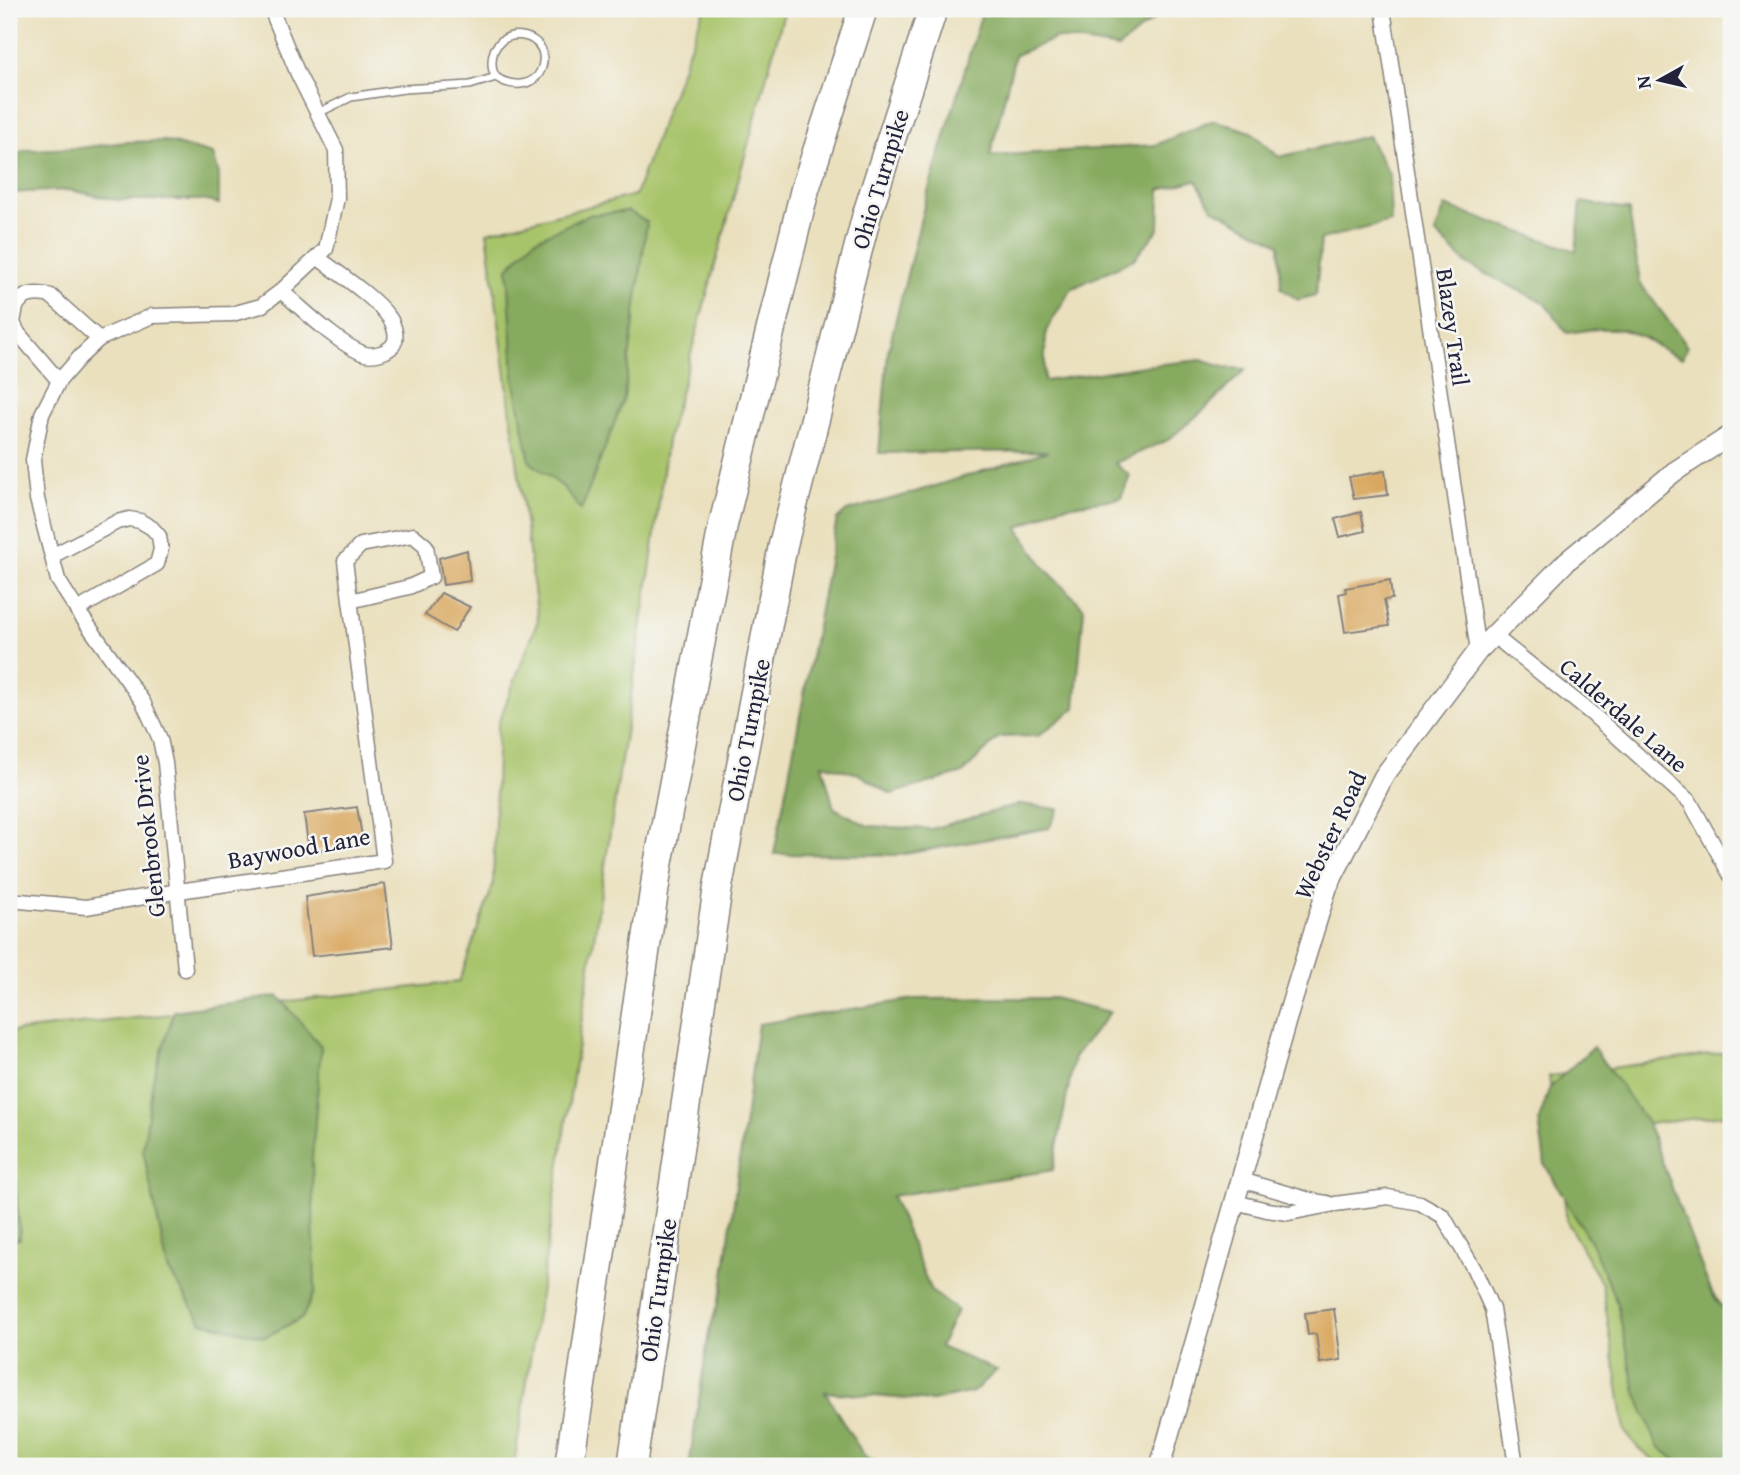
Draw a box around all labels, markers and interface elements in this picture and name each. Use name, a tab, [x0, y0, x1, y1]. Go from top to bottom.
north arrow	[1624, 46, 1694, 116]
text: N	[1628, 74, 1658, 91]
street label: Ohio Turnpike	[842, 105, 918, 253]
street label: Blazey Trail	[1427, 266, 1479, 388]
street label: Calderdale Lane	[1552, 649, 1696, 781]
street label: Ohio Turnpike	[717, 656, 779, 804]
street label: Glenbrook Drive	[122, 753, 174, 919]
street label: Webster Road	[1285, 765, 1375, 905]
street label: Baywood Lane	[225, 818, 373, 878]
street label: Ohio Turnpike	[631, 1216, 685, 1364]

